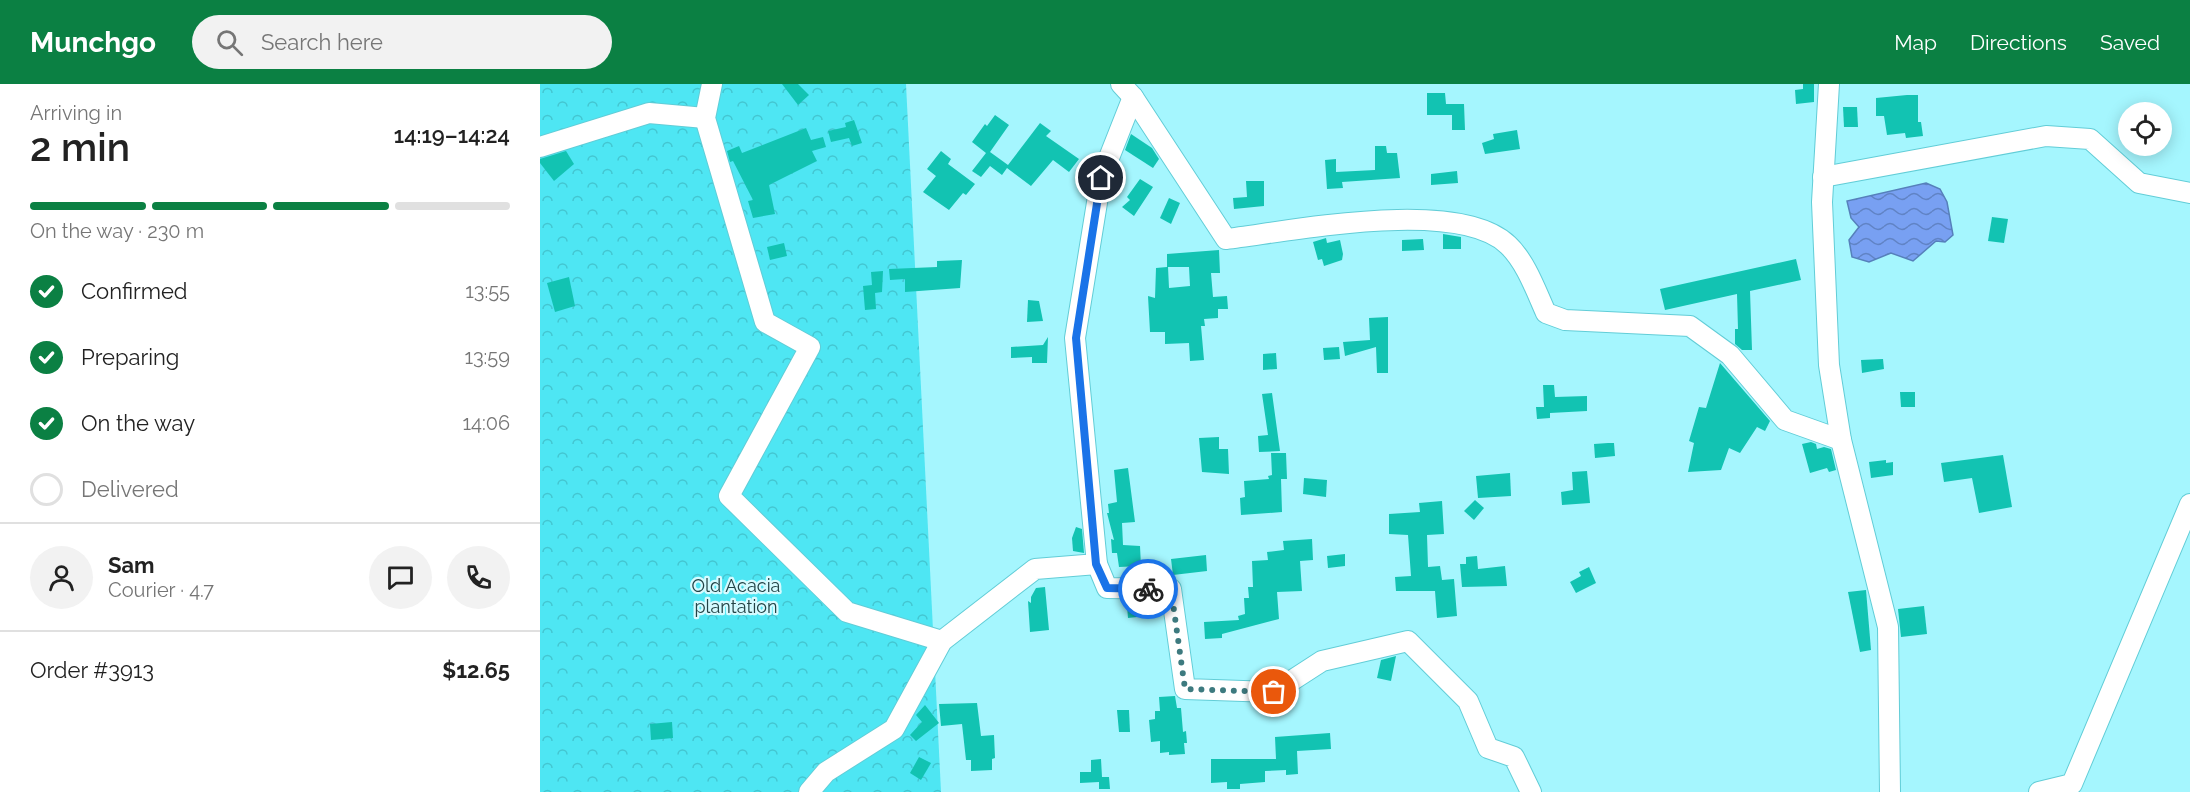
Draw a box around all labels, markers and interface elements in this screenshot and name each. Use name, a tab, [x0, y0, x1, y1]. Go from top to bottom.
search box	[192, 15, 612, 69]
text: Munchgo	[30, 26, 156, 59]
icon: search	[213, 26, 246, 59]
text: Search here	[261, 29, 383, 55]
text: Map	[1894, 30, 1937, 55]
text: Directions	[1970, 30, 2067, 55]
text: Saved	[2100, 30, 2160, 55]
text: Arriving in	[30, 101, 122, 125]
map controls	[2118, 102, 2172, 156]
button: locate	[2118, 102, 2172, 156]
text: 14:19–14:24	[394, 122, 510, 148]
text: 2 min	[30, 124, 130, 170]
pin	[1075, 152, 1126, 203]
icon: home	[1084, 161, 1117, 194]
text: On the way · 230 m	[30, 219, 204, 243]
icon: check	[30, 275, 63, 308]
text: Confirmed	[81, 278, 188, 304]
text: 13:55	[465, 279, 510, 303]
icon: check	[30, 341, 63, 374]
text: Preparing	[81, 344, 179, 370]
text: 13:59	[464, 345, 510, 369]
icon: check	[30, 407, 63, 440]
text: On the way	[81, 410, 195, 436]
text: 14:06	[462, 411, 510, 435]
text: Delivered	[81, 476, 179, 502]
button: person	[30, 546, 93, 609]
button: chat	[369, 546, 432, 609]
button: phone	[447, 546, 510, 609]
text: Sam	[108, 552, 155, 578]
courier	[1118, 559, 1178, 619]
icon: bike	[1132, 573, 1165, 606]
park label: Old Acacia plantation	[692, 575, 780, 617]
text: Courier · 4.7	[108, 578, 214, 602]
text: Order #3913	[30, 657, 154, 683]
text: $12.65	[442, 657, 510, 683]
pin	[1248, 666, 1299, 717]
icon: bag	[1257, 675, 1290, 708]

